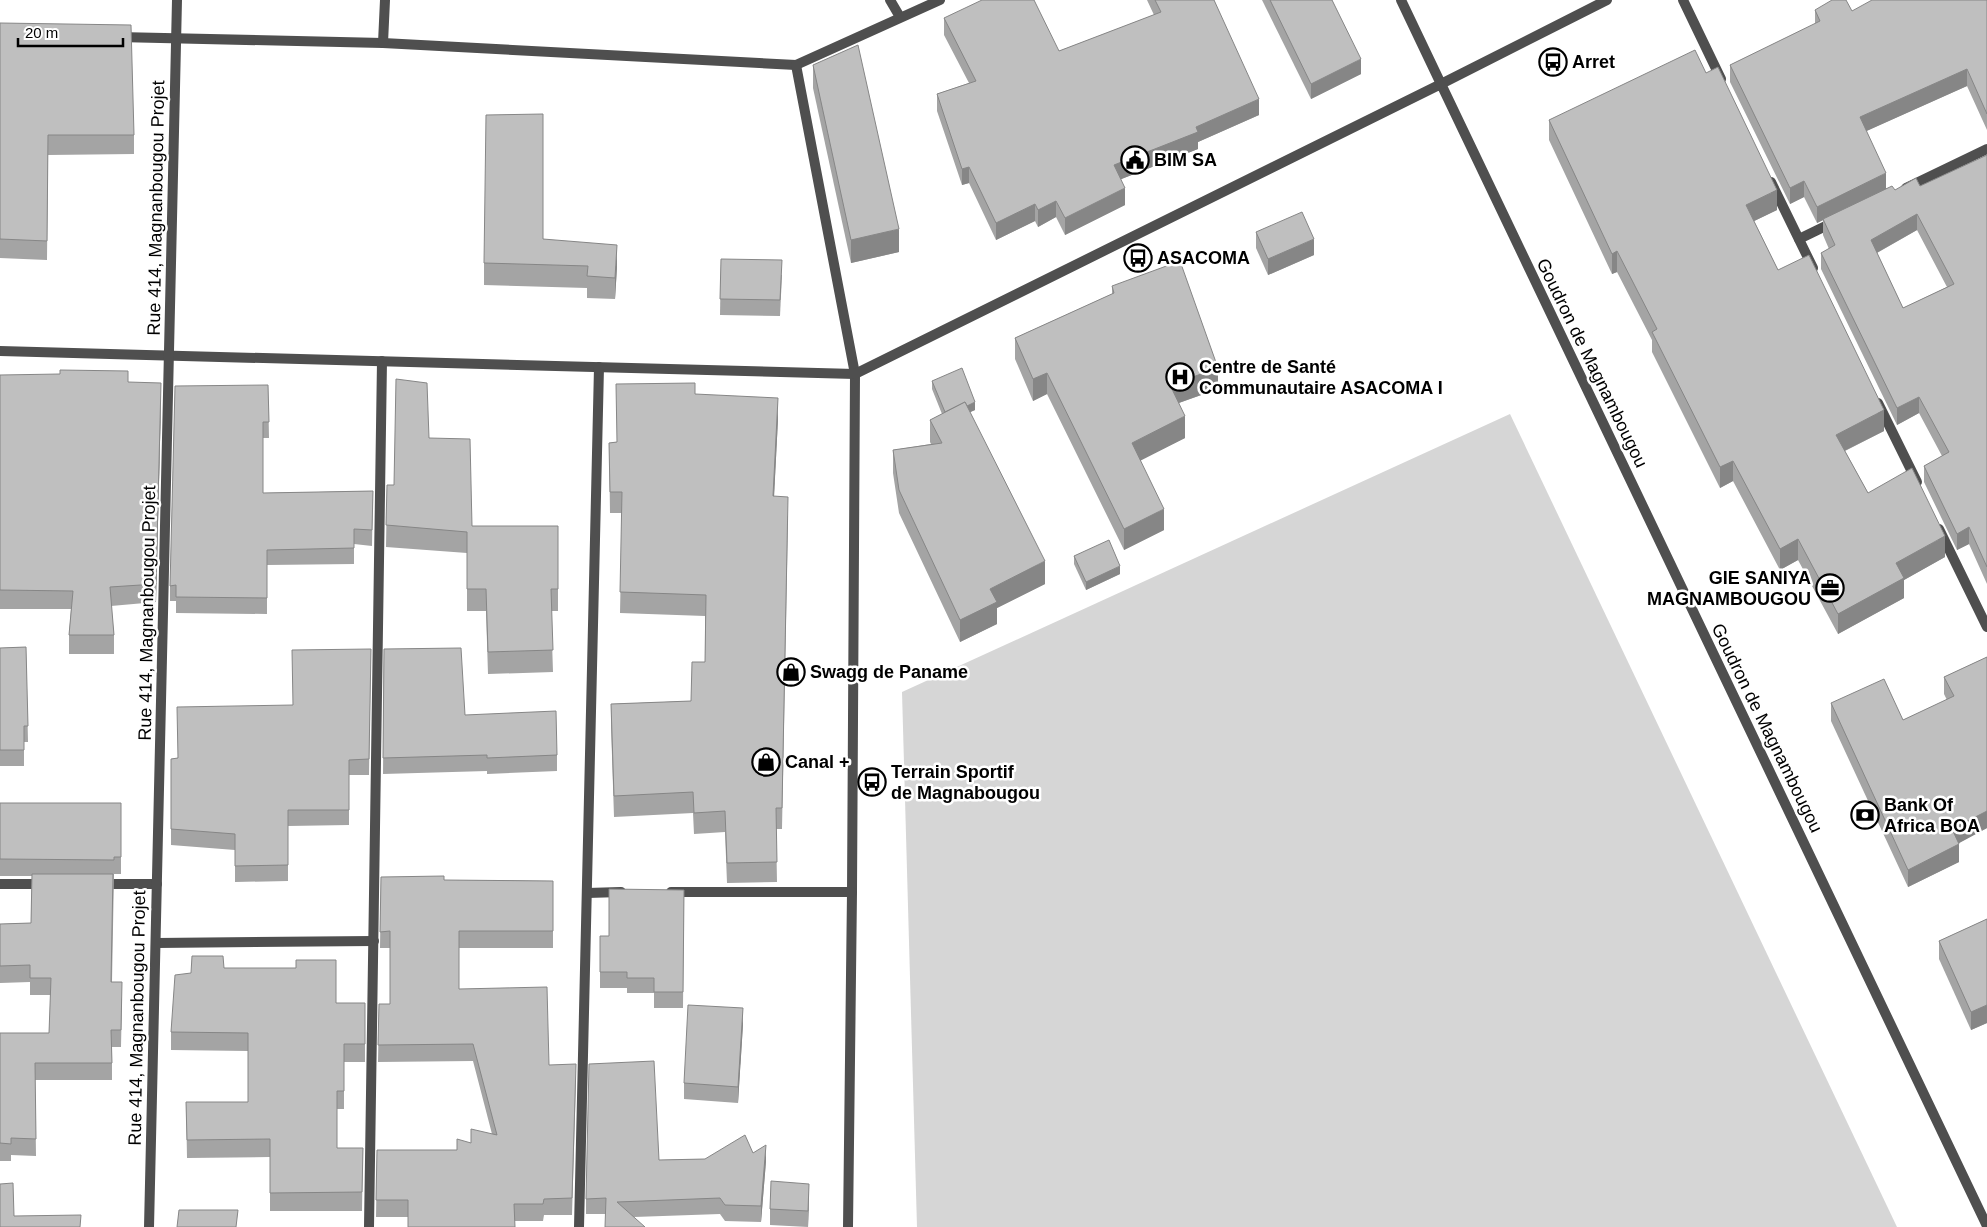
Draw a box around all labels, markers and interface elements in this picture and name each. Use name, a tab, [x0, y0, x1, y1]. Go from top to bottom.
scale bar	[18, 15, 122, 47]
text: 20 m	[25, 24, 58, 41]
bus stop icon: Arret	[1538, 47, 1568, 77]
place label: Arret	[1572, 52, 1615, 72]
street label: Rue 414, Magnanbougou Projet	[144, 80, 168, 336]
public building icon: BIM SA	[1120, 145, 1150, 175]
place label: BIM SA	[1154, 150, 1217, 170]
bus stop icon: ASACOMA	[1123, 243, 1153, 273]
place label: ASACOMA	[1157, 248, 1250, 268]
street label: Goudron de Magnambougou	[1533, 255, 1651, 471]
place label: Centre de Santé Communautaire ASACOMA I	[1199, 357, 1443, 398]
hospital icon: Centre de Santé Communautaire ASACOMA I	[1165, 362, 1195, 392]
street label: Rue 414, Magnanbougou Projet	[135, 485, 159, 741]
place label: GIE SANIYA MAGNAMBOUGOU	[1647, 568, 1811, 609]
office icon: GIE SANIYA MAGNAMBOUGOU	[1815, 573, 1845, 603]
street label: Goudron de Magnambougou	[1708, 620, 1826, 836]
shop icon: Swagg de Paname	[776, 657, 806, 687]
place label: Swagg de Paname	[810, 662, 968, 682]
shop icon: Canal +	[751, 747, 781, 777]
place label: Canal +	[785, 752, 850, 772]
place label: Terrain Sportif de Magnabougou	[891, 762, 1040, 803]
bus stop icon: Terrain Sportif de Magnabougou	[857, 767, 887, 797]
place label: Bank Of Africa BOA	[1884, 795, 1980, 836]
bank icon: Bank Of Africa BOA	[1850, 800, 1880, 830]
street label: Rue 414, Magnanbougou Projet	[125, 890, 149, 1146]

